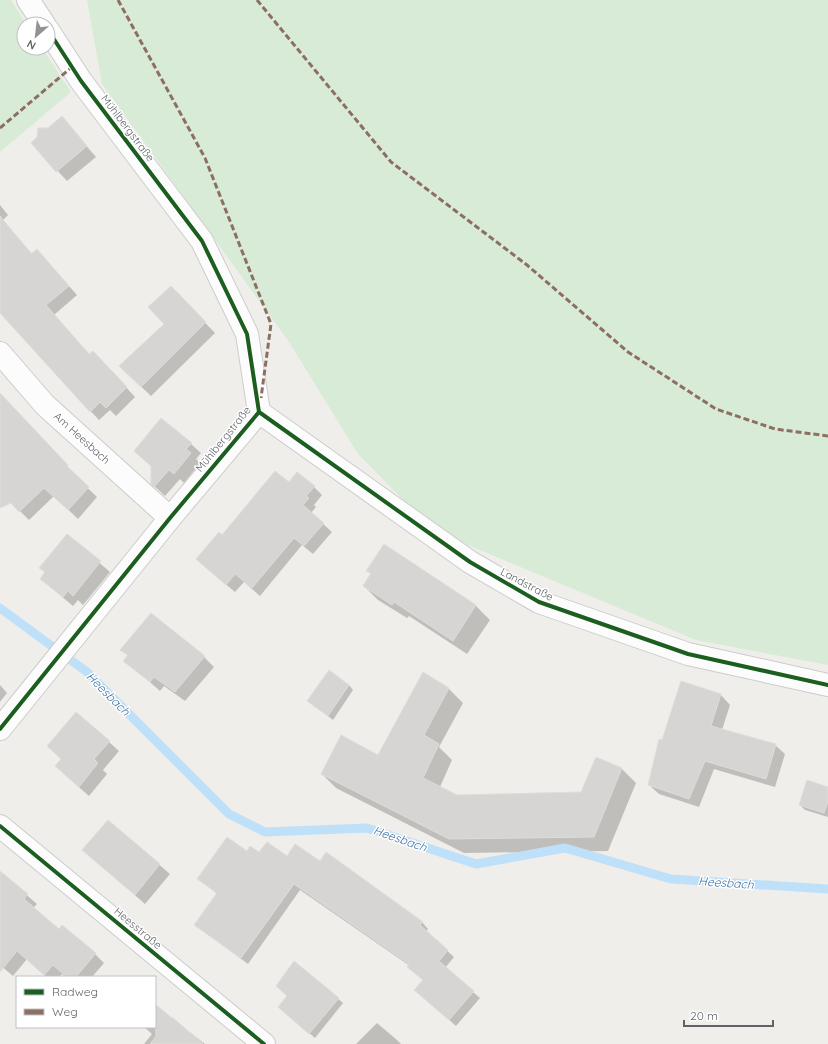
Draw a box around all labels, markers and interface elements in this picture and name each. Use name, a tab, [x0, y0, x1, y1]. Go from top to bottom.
north arrow	[16, 16, 56, 56]
text: N	[24, 37, 38, 53]
street label: Mühlbergstraße	[98, 92, 158, 164]
street label: Mühlbergstraße	[192, 403, 254, 475]
street label: Am Heesbach	[51, 409, 113, 467]
street label: Landstraße	[498, 564, 556, 604]
water label: Heesbach	[83, 669, 133, 719]
water label: Heesbach	[372, 822, 429, 855]
water label: Heesbach	[698, 873, 754, 892]
street label: Heesstraße	[111, 904, 165, 952]
legend	[16, 976, 156, 1028]
text: Radweg	[52, 984, 98, 999]
scale bar	[684, 1002, 773, 1028]
text: Weg	[52, 1004, 78, 1019]
text: 20 m	[690, 1008, 718, 1023]

